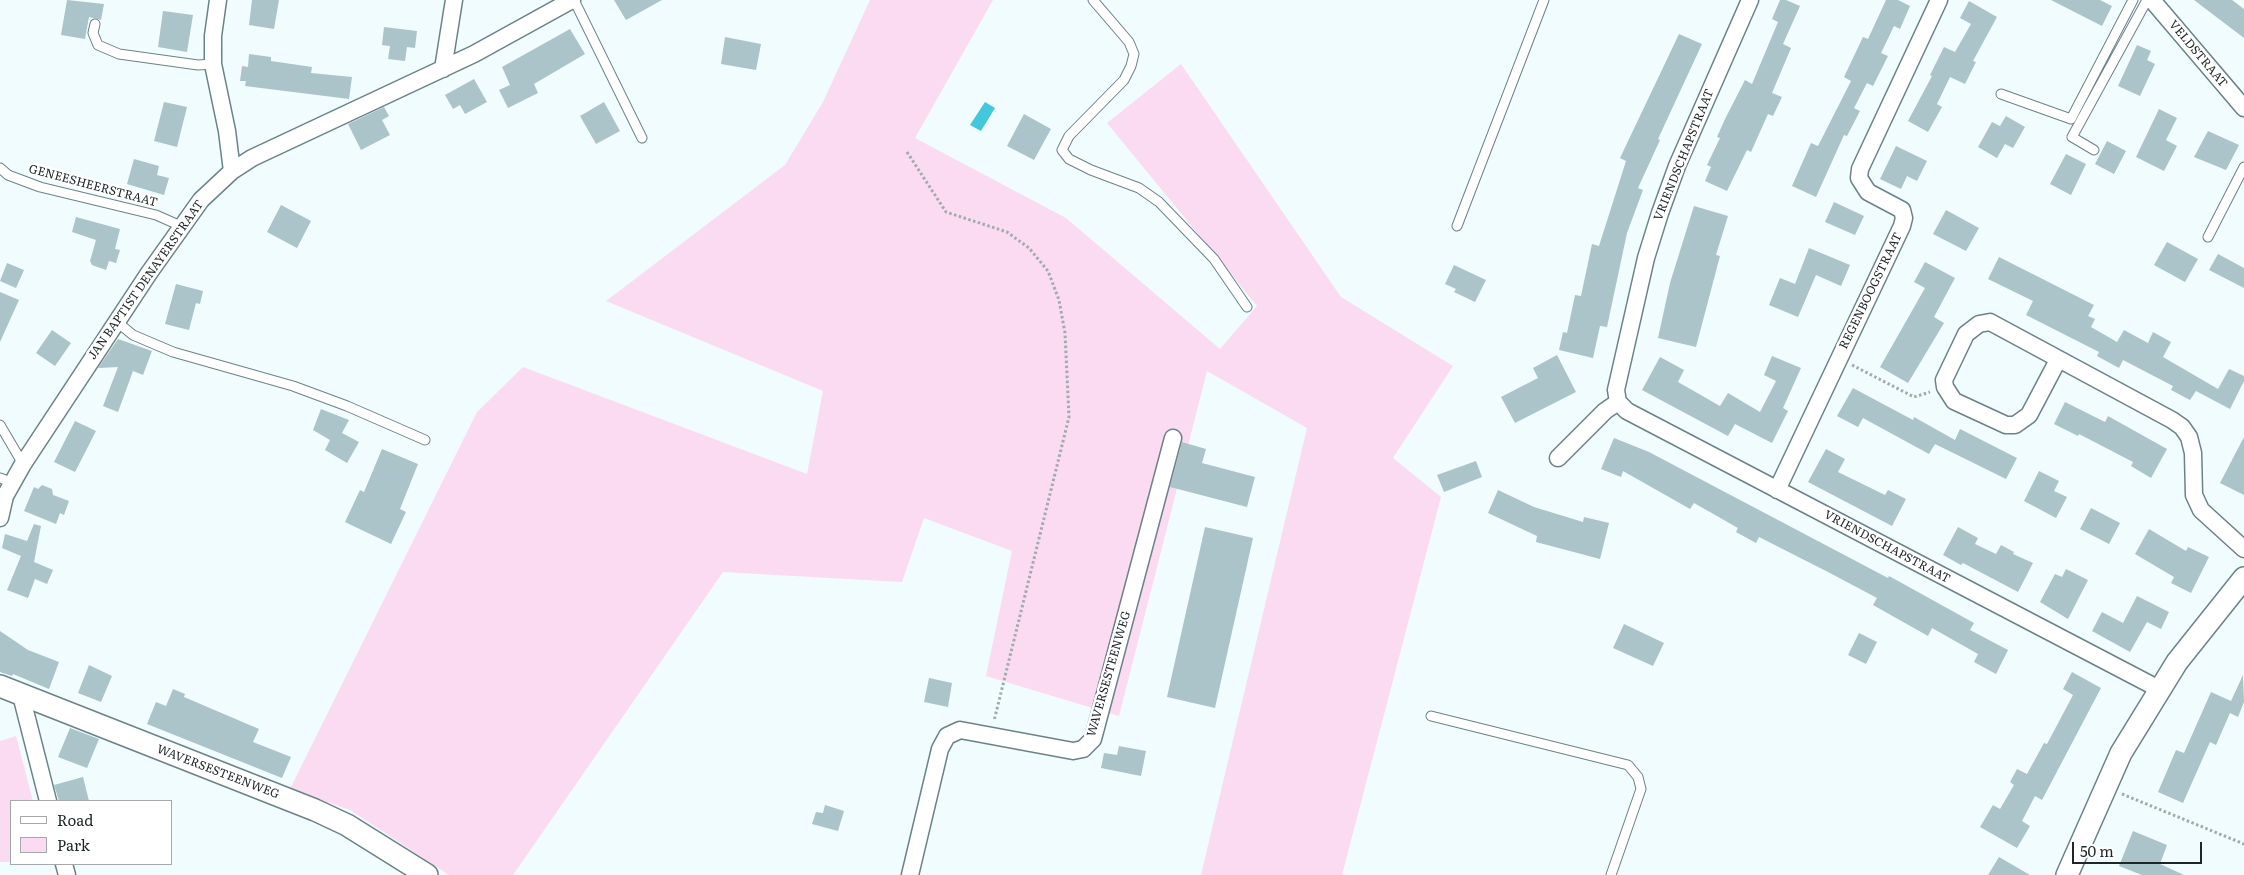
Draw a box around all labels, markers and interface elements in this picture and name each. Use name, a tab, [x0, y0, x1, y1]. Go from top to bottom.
street label: VELDSTRAAT	[2166, 18, 2230, 90]
street label: VRIENDSCHAPSTRAAT	[1651, 87, 1717, 223]
street label: GENEESHEERSTRAAT	[27, 162, 159, 210]
street label: JAN BAPTIST DENAYERSTRAAT	[85, 198, 207, 362]
street label: REGENBOOGSTRAAT	[1836, 230, 1906, 352]
street label: VRIENDSCHAPSTRAAT	[1821, 508, 1953, 586]
street label: WAVERSESTEENWEG	[1084, 610, 1134, 738]
street label: WAVERSESTEENWEG	[155, 742, 281, 802]
legend	[10, 800, 172, 865]
text: Road	[57, 808, 93, 831]
scale bar	[2074, 832, 2204, 864]
text: Park	[57, 833, 90, 856]
text: 50 m	[2080, 839, 2114, 862]

